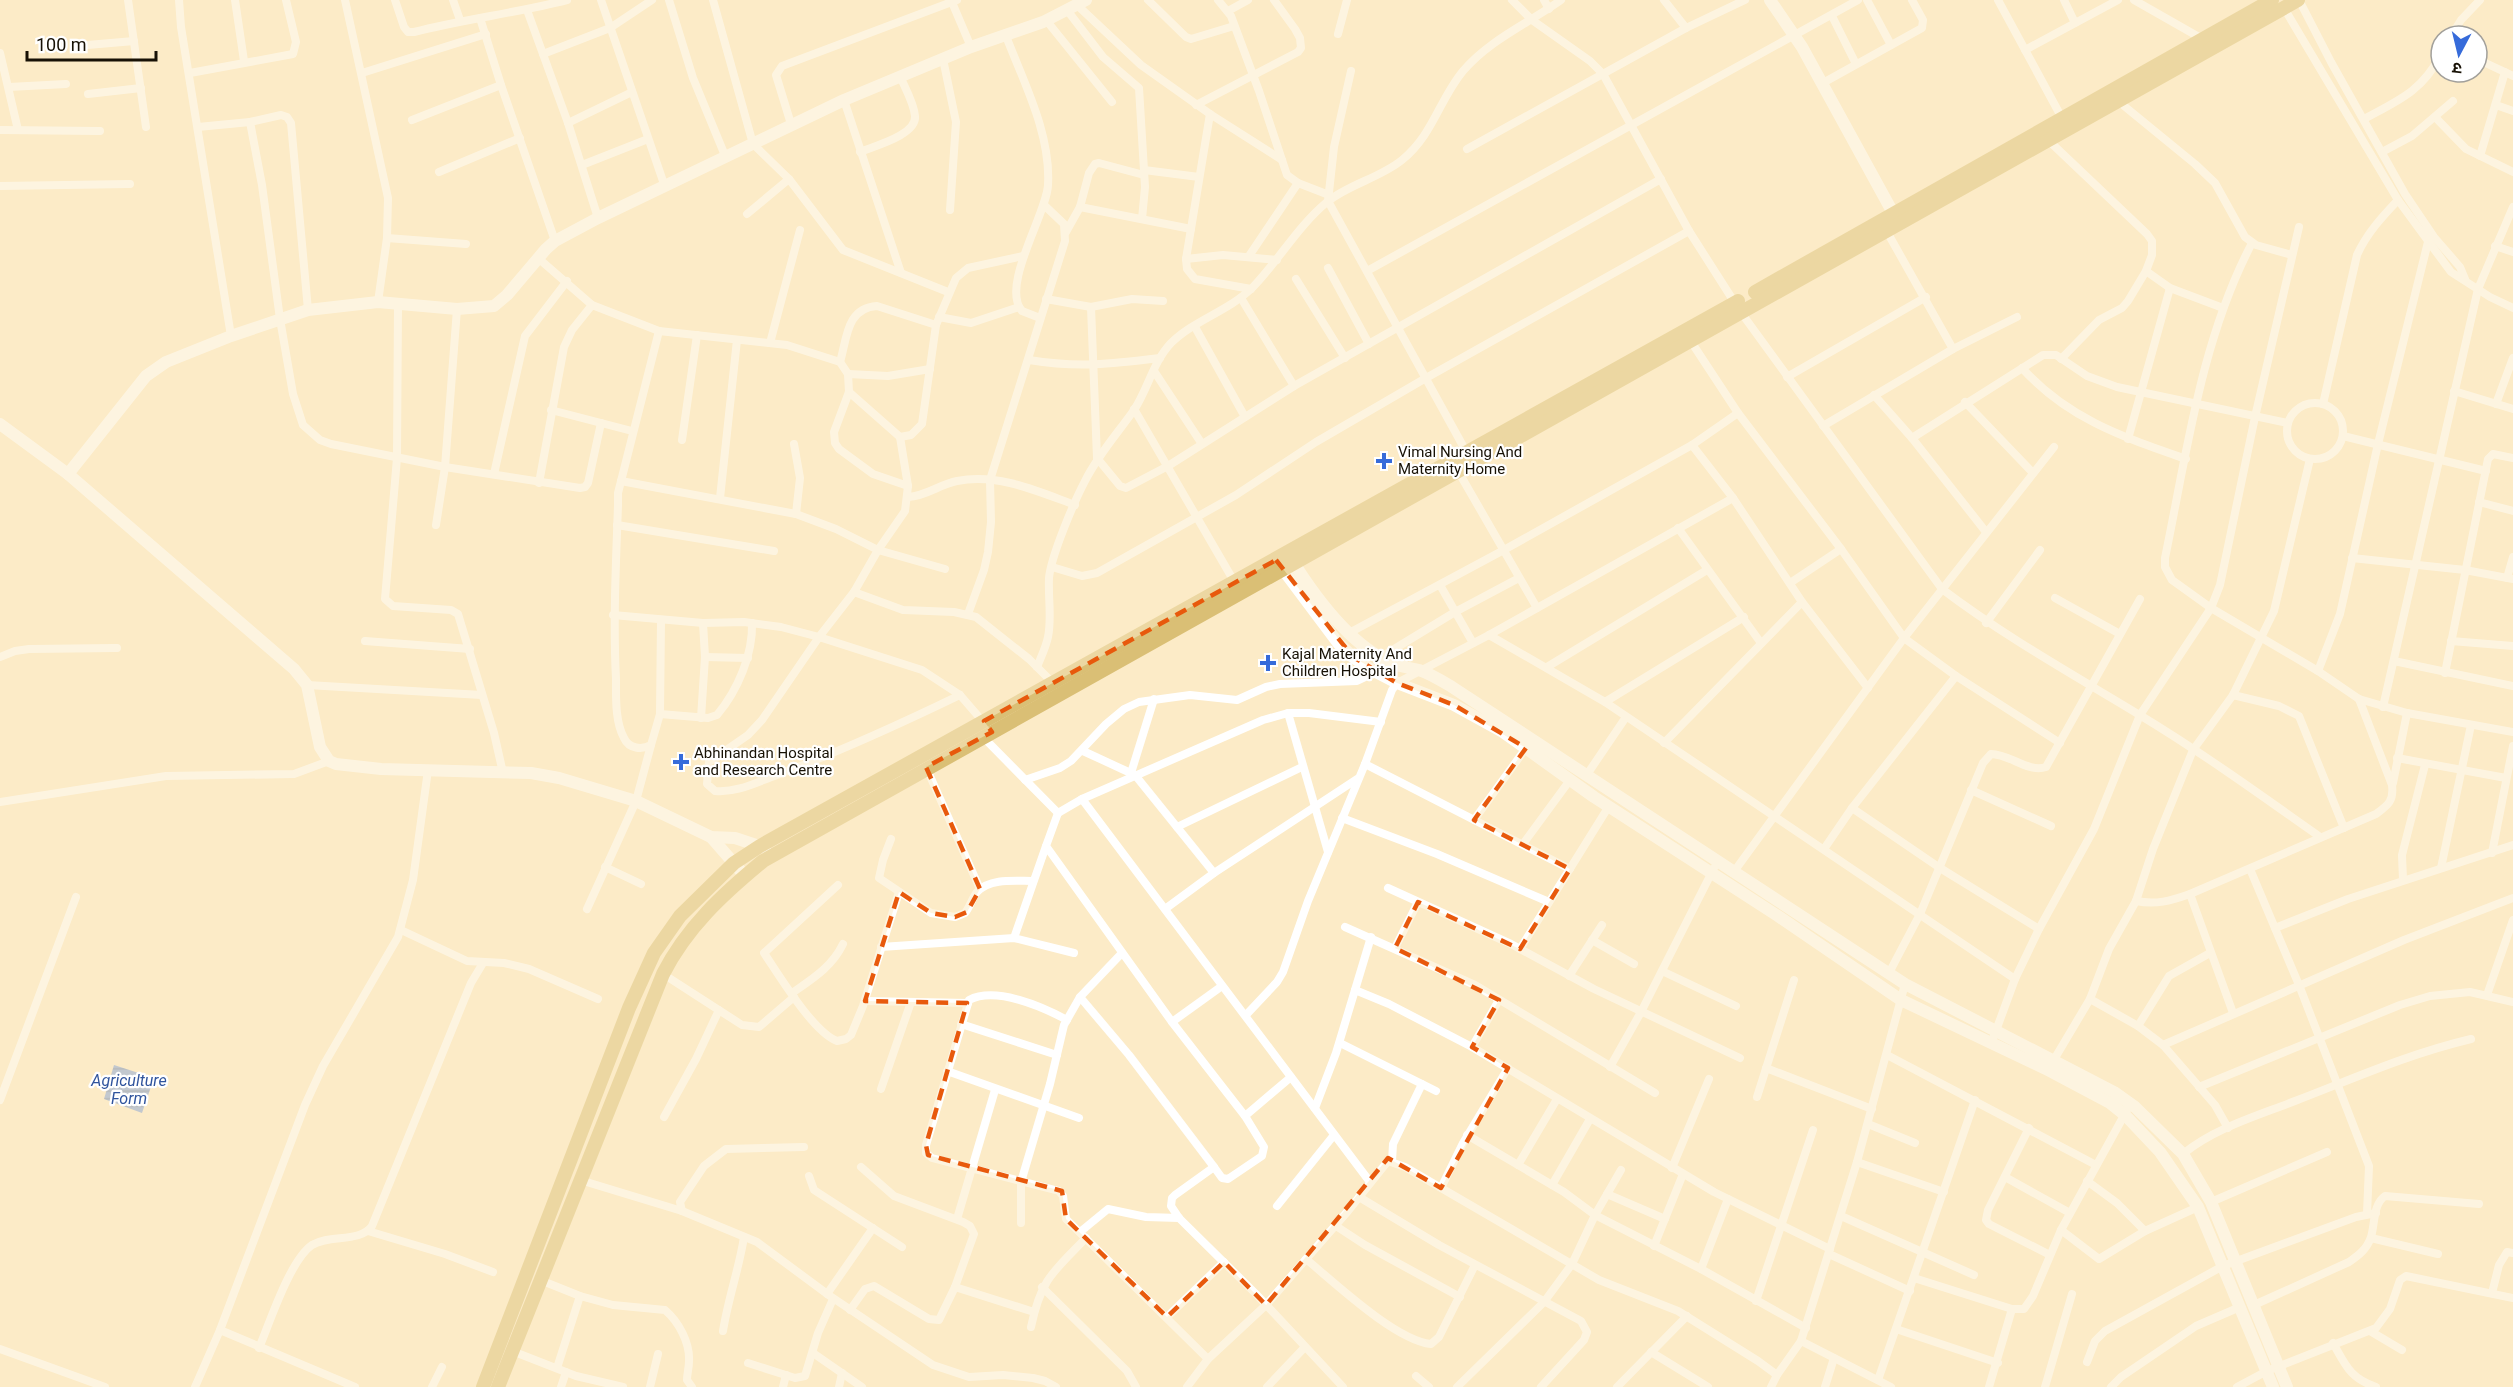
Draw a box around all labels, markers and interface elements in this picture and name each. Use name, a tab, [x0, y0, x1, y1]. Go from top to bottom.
scale bar	[27, 24, 156, 62]
north arrow	[2429, 24, 2489, 84]
text: 100 m	[36, 34, 87, 55]
text: उ	[2451, 58, 2463, 78]
place label: Vimal Nursing And Maternity Home	[1398, 443, 1522, 478]
marker: Vimal Nursing And Maternity Home	[1375, 452, 1393, 470]
place label: Kajal Maternity And Children Hospital	[1282, 645, 1412, 680]
marker: Kajal Maternity And Children Hospital	[1259, 654, 1277, 672]
place label: Abhinandan Hospital and Research Centre	[694, 744, 833, 779]
marker: Abhinandan Hospital and Research Centre	[672, 753, 690, 771]
water label: Agriculture Form	[90, 1071, 167, 1108]

